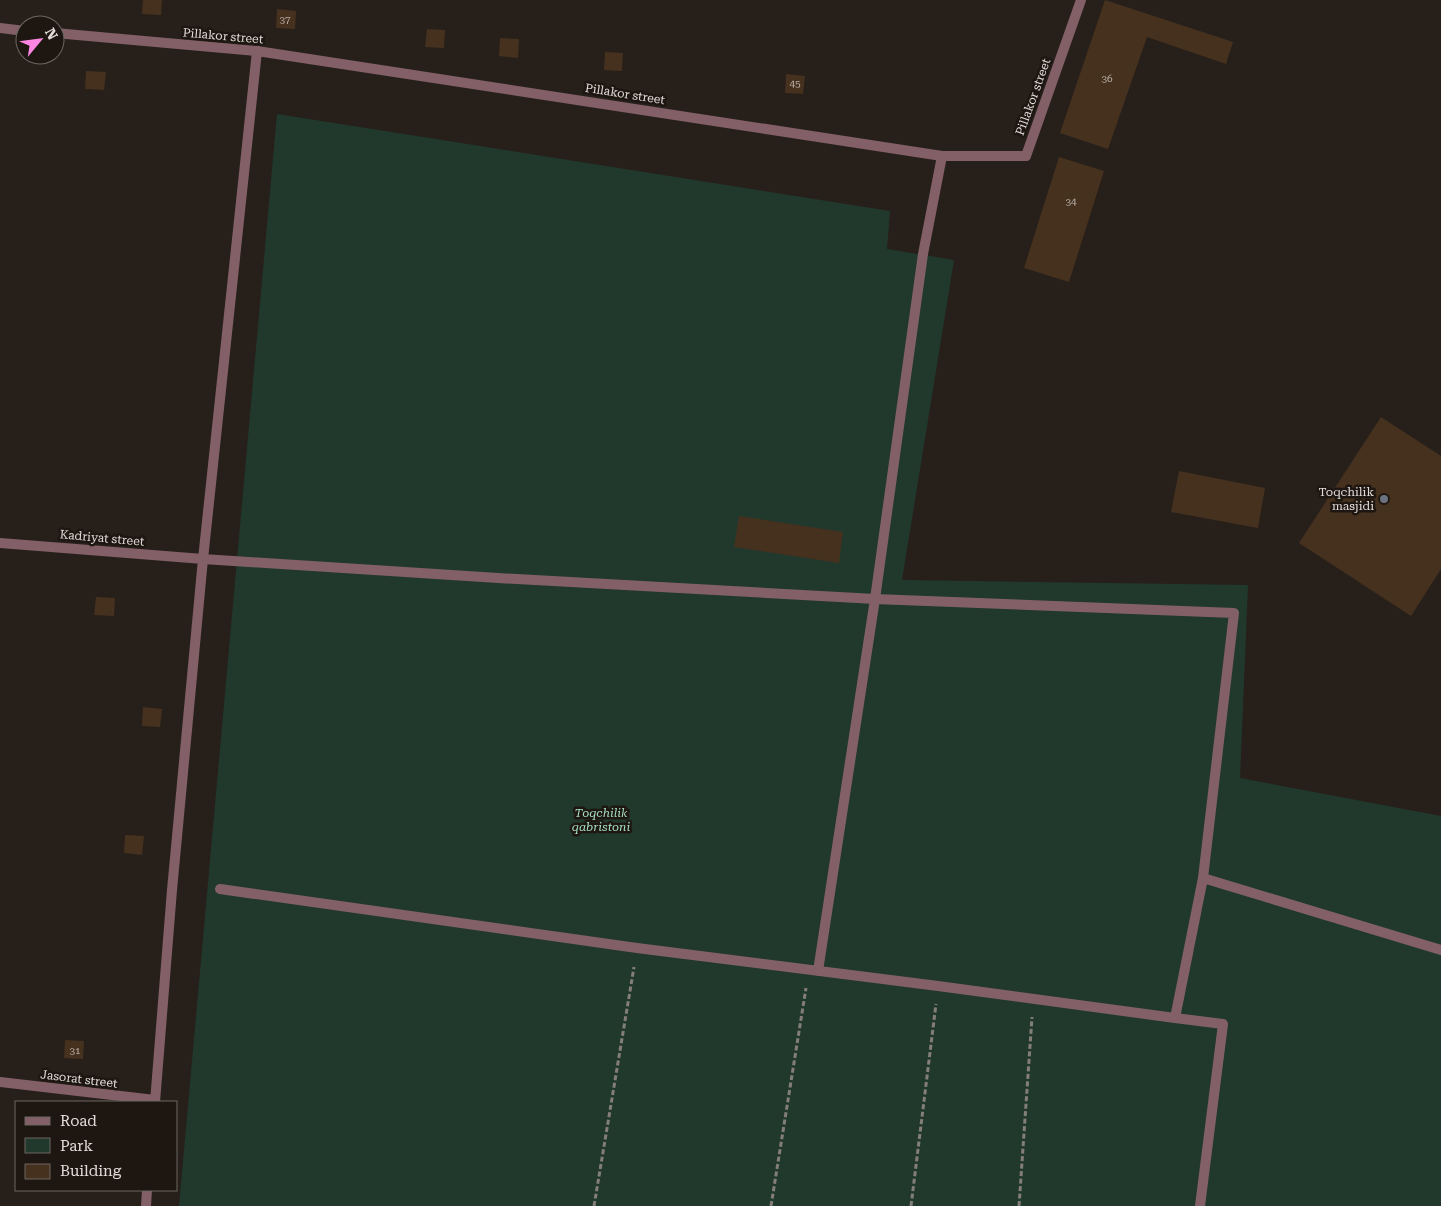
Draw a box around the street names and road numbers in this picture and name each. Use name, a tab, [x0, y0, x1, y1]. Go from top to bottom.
street label: Pillakor street	[182, 26, 264, 47]
street label: Pillakor street	[1013, 56, 1054, 137]
street label: Pillakor street	[584, 81, 667, 107]
street label: Kadriyat street	[59, 527, 145, 549]
street label: Jasorat street	[40, 1067, 119, 1091]

